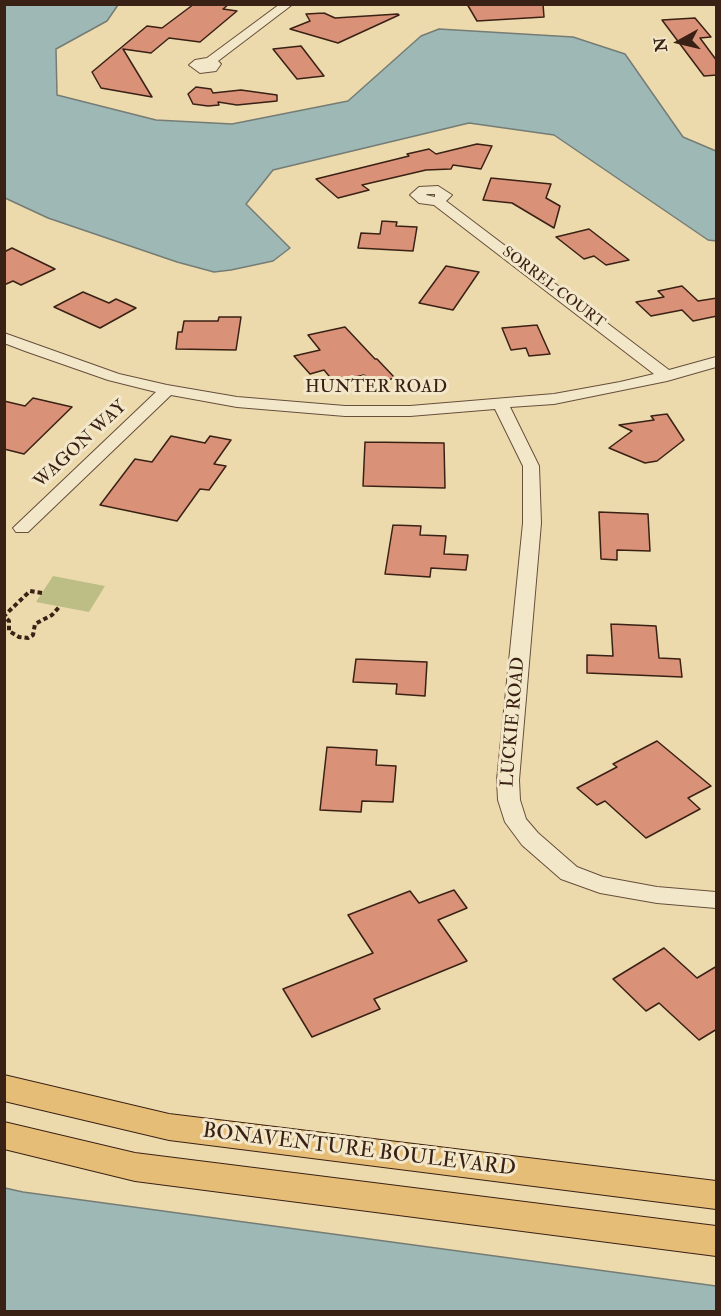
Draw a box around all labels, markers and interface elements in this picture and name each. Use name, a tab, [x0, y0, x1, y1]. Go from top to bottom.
north arrow	[649, 12, 709, 72]
text: N	[650, 36, 672, 53]
street label: SORREL COURT	[498, 244, 608, 332]
street label: HUNTER ROAD	[305, 377, 447, 399]
street label: WAGON WAY	[30, 397, 132, 493]
street label: LUCKIE ROAD	[498, 656, 530, 788]
street label: BONAVENTURE BOULEVARD	[201, 1119, 517, 1183]

